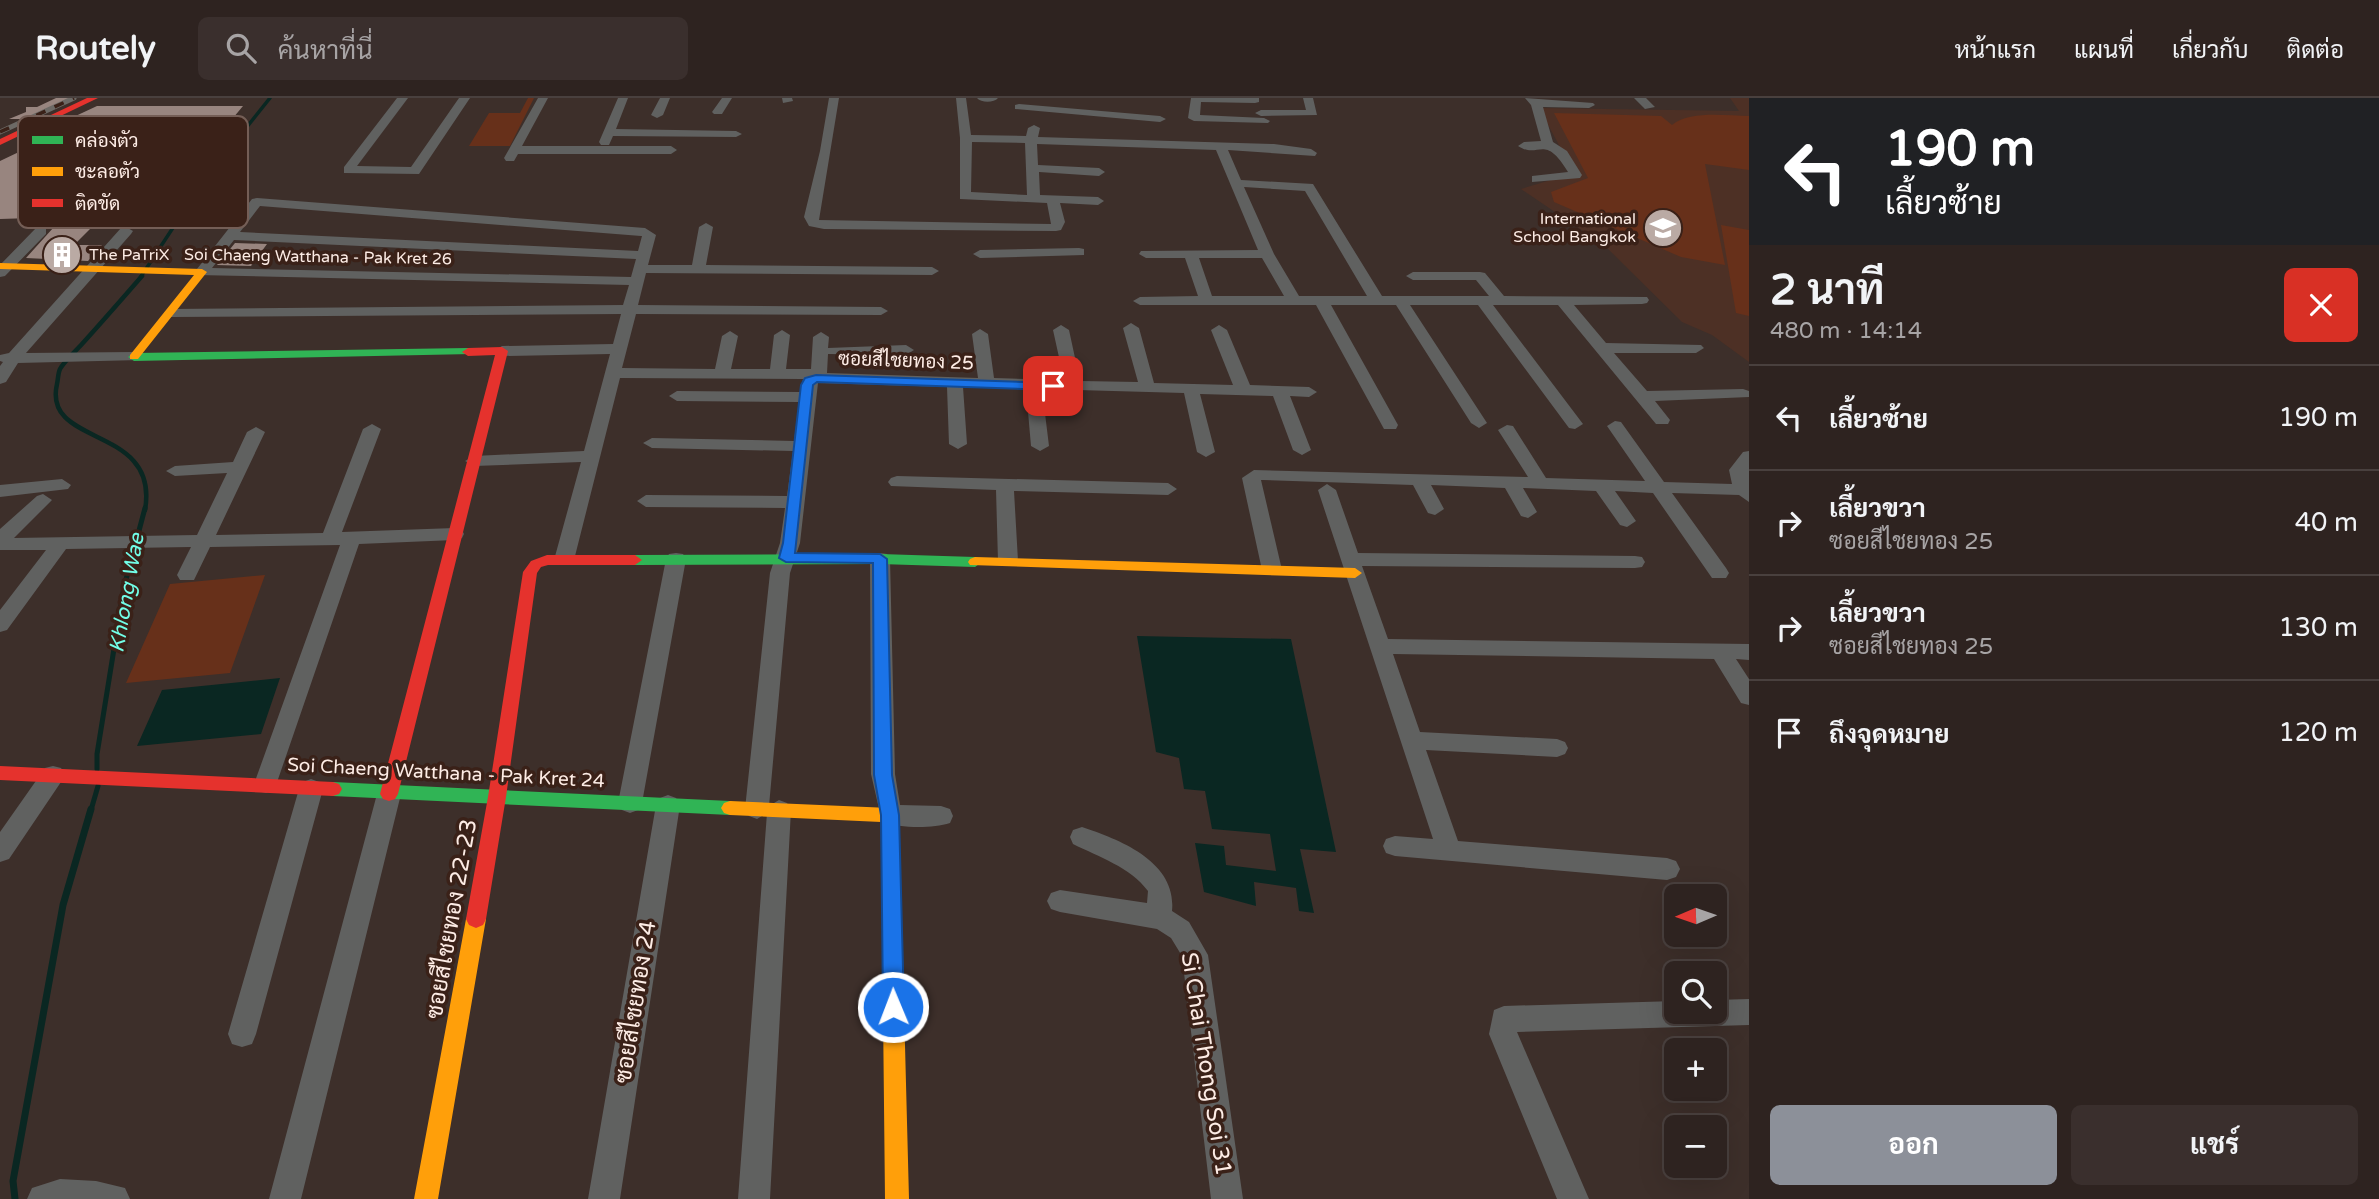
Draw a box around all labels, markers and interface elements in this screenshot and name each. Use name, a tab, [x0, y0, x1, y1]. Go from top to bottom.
search box	[198, 17, 688, 80]
text: Routely	[35, 29, 156, 68]
icon: search	[222, 29, 260, 67]
text: ค้นหาที่นี่	[278, 35, 373, 66]
text: หน้าแรก	[1955, 36, 2036, 65]
text: แผนที่	[2074, 36, 2134, 65]
text: เกี่ยวกับ	[2172, 36, 2249, 65]
text: ติดต่อ	[2287, 36, 2344, 65]
legend	[18, 116, 248, 228]
text: 190 m	[1885, 120, 2035, 179]
icon: left	[1770, 126, 1861, 217]
text: คล่องตัว	[75, 129, 139, 152]
text: ชะลอตัว	[75, 161, 140, 183]
text: เลี้ยวซ้าย	[1885, 185, 2002, 223]
text: ติดขัด	[75, 193, 120, 215]
school or university icon: International School Bangkok	[1642, 207, 1684, 249]
place label: International School Bangkok	[1513, 209, 1636, 247]
building icon: The PaTriX	[41, 234, 83, 276]
place label: The PaTriX	[89, 245, 170, 265]
street label: Soi Chaeng Watthana - Pak Kret 26	[184, 245, 452, 269]
text: 2 นาที	[1770, 265, 1885, 316]
button: close	[2284, 268, 2358, 342]
text: 480 m · 14:14	[1770, 317, 1922, 345]
street label: ซอยสีไชยทอง 25	[838, 346, 974, 374]
pin	[1023, 356, 1083, 416]
icon: arrive	[1034, 367, 1072, 405]
icon: left	[1770, 399, 1808, 437]
text: 190 m	[2278, 402, 2358, 433]
text: เลี้ยวซ้าย	[1829, 404, 1928, 435]
text: เลี้ยวขวา	[1829, 493, 1926, 524]
icon: right	[1770, 504, 1808, 542]
text: 40 m	[2295, 507, 2358, 538]
text: ซอยสีไชยทอง 25	[1829, 528, 1993, 556]
water label: Khlong Wae	[104, 530, 150, 654]
text: เลี้ยวขวา	[1829, 598, 1926, 629]
icon: right	[1770, 609, 1808, 647]
text: 130 m	[2278, 612, 2358, 643]
text: ซอยสีไชยทอง 25	[1829, 633, 1993, 661]
icon: arrive	[1770, 714, 1808, 752]
text: 120 m	[2278, 717, 2358, 748]
text: ถึงจุดหมาย	[1829, 719, 1950, 750]
street label: Soi Chaeng Watthana - Pak Kret 24	[287, 754, 605, 792]
street label: ซอยสีไชยทอง 22-23	[418, 816, 483, 1021]
north arrow	[1664, 884, 1727, 947]
map controls	[1664, 884, 1727, 1178]
street label: ซอยสีไชยทอง 24	[606, 918, 663, 1085]
street label: Si Chai Thong Soi 31	[1175, 950, 1237, 1178]
button: search	[1664, 961, 1727, 1024]
position arrow	[856, 970, 930, 1044]
button: +	[1664, 1038, 1727, 1101]
button: ออก	[1770, 1105, 2057, 1185]
button: แชร์	[2071, 1105, 2358, 1185]
button: −	[1664, 1115, 1727, 1178]

